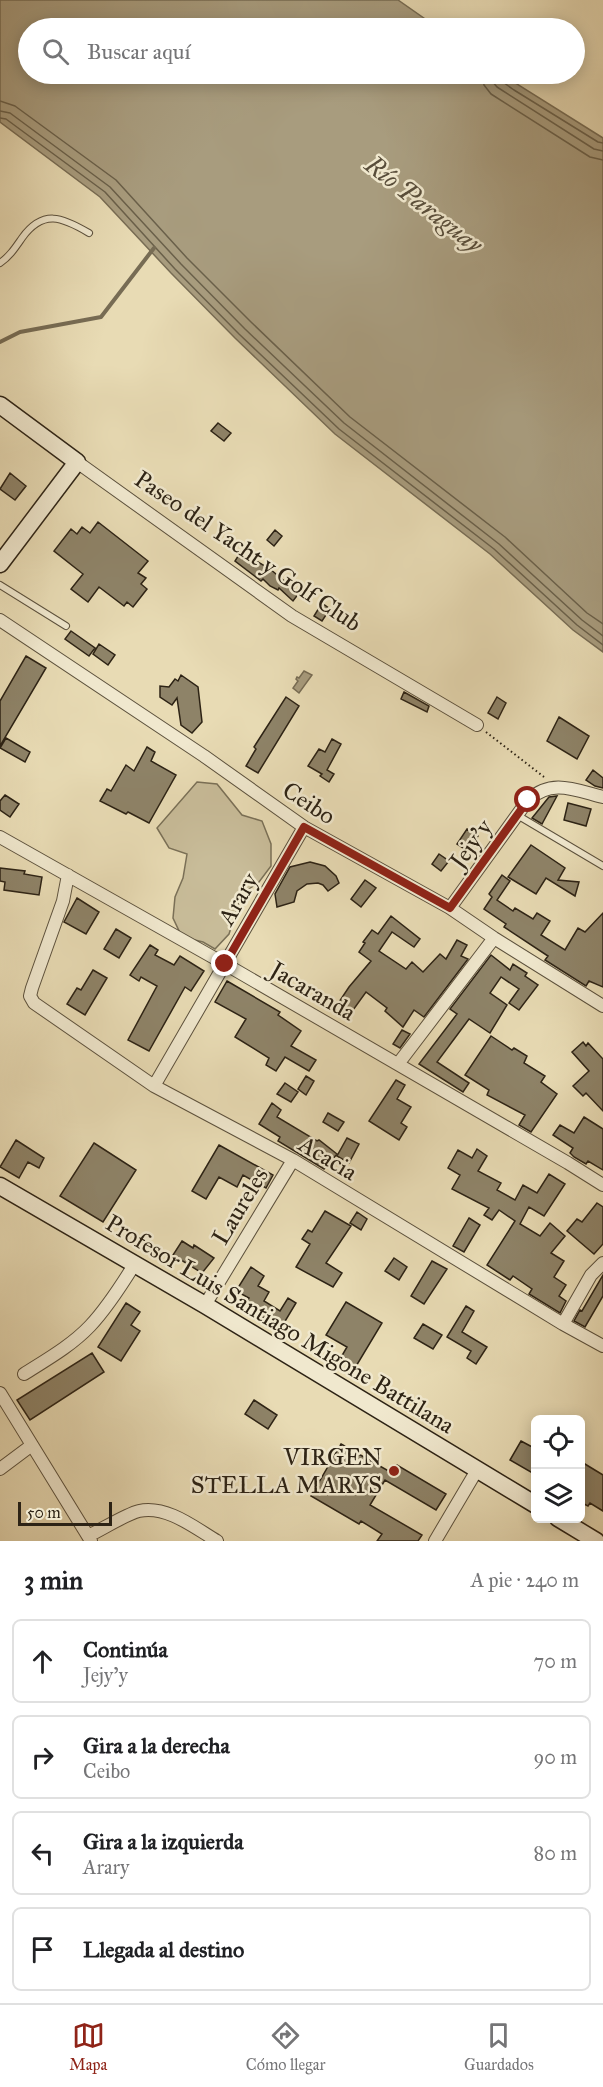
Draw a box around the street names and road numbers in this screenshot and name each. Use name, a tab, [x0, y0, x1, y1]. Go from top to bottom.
street label: Paseo del Yacht y Golf Club	[129, 464, 367, 638]
street label: Ceibo	[277, 775, 341, 831]
street label: Jejy'y	[441, 813, 499, 877]
street label: Arary	[211, 867, 265, 931]
street label: Jacaranda	[262, 953, 362, 1028]
street label: Acacia	[292, 1128, 364, 1188]
street label: Laureles	[205, 1162, 275, 1250]
street label: Profesor Luis Santiago Migone Battilana	[100, 1208, 461, 1441]

